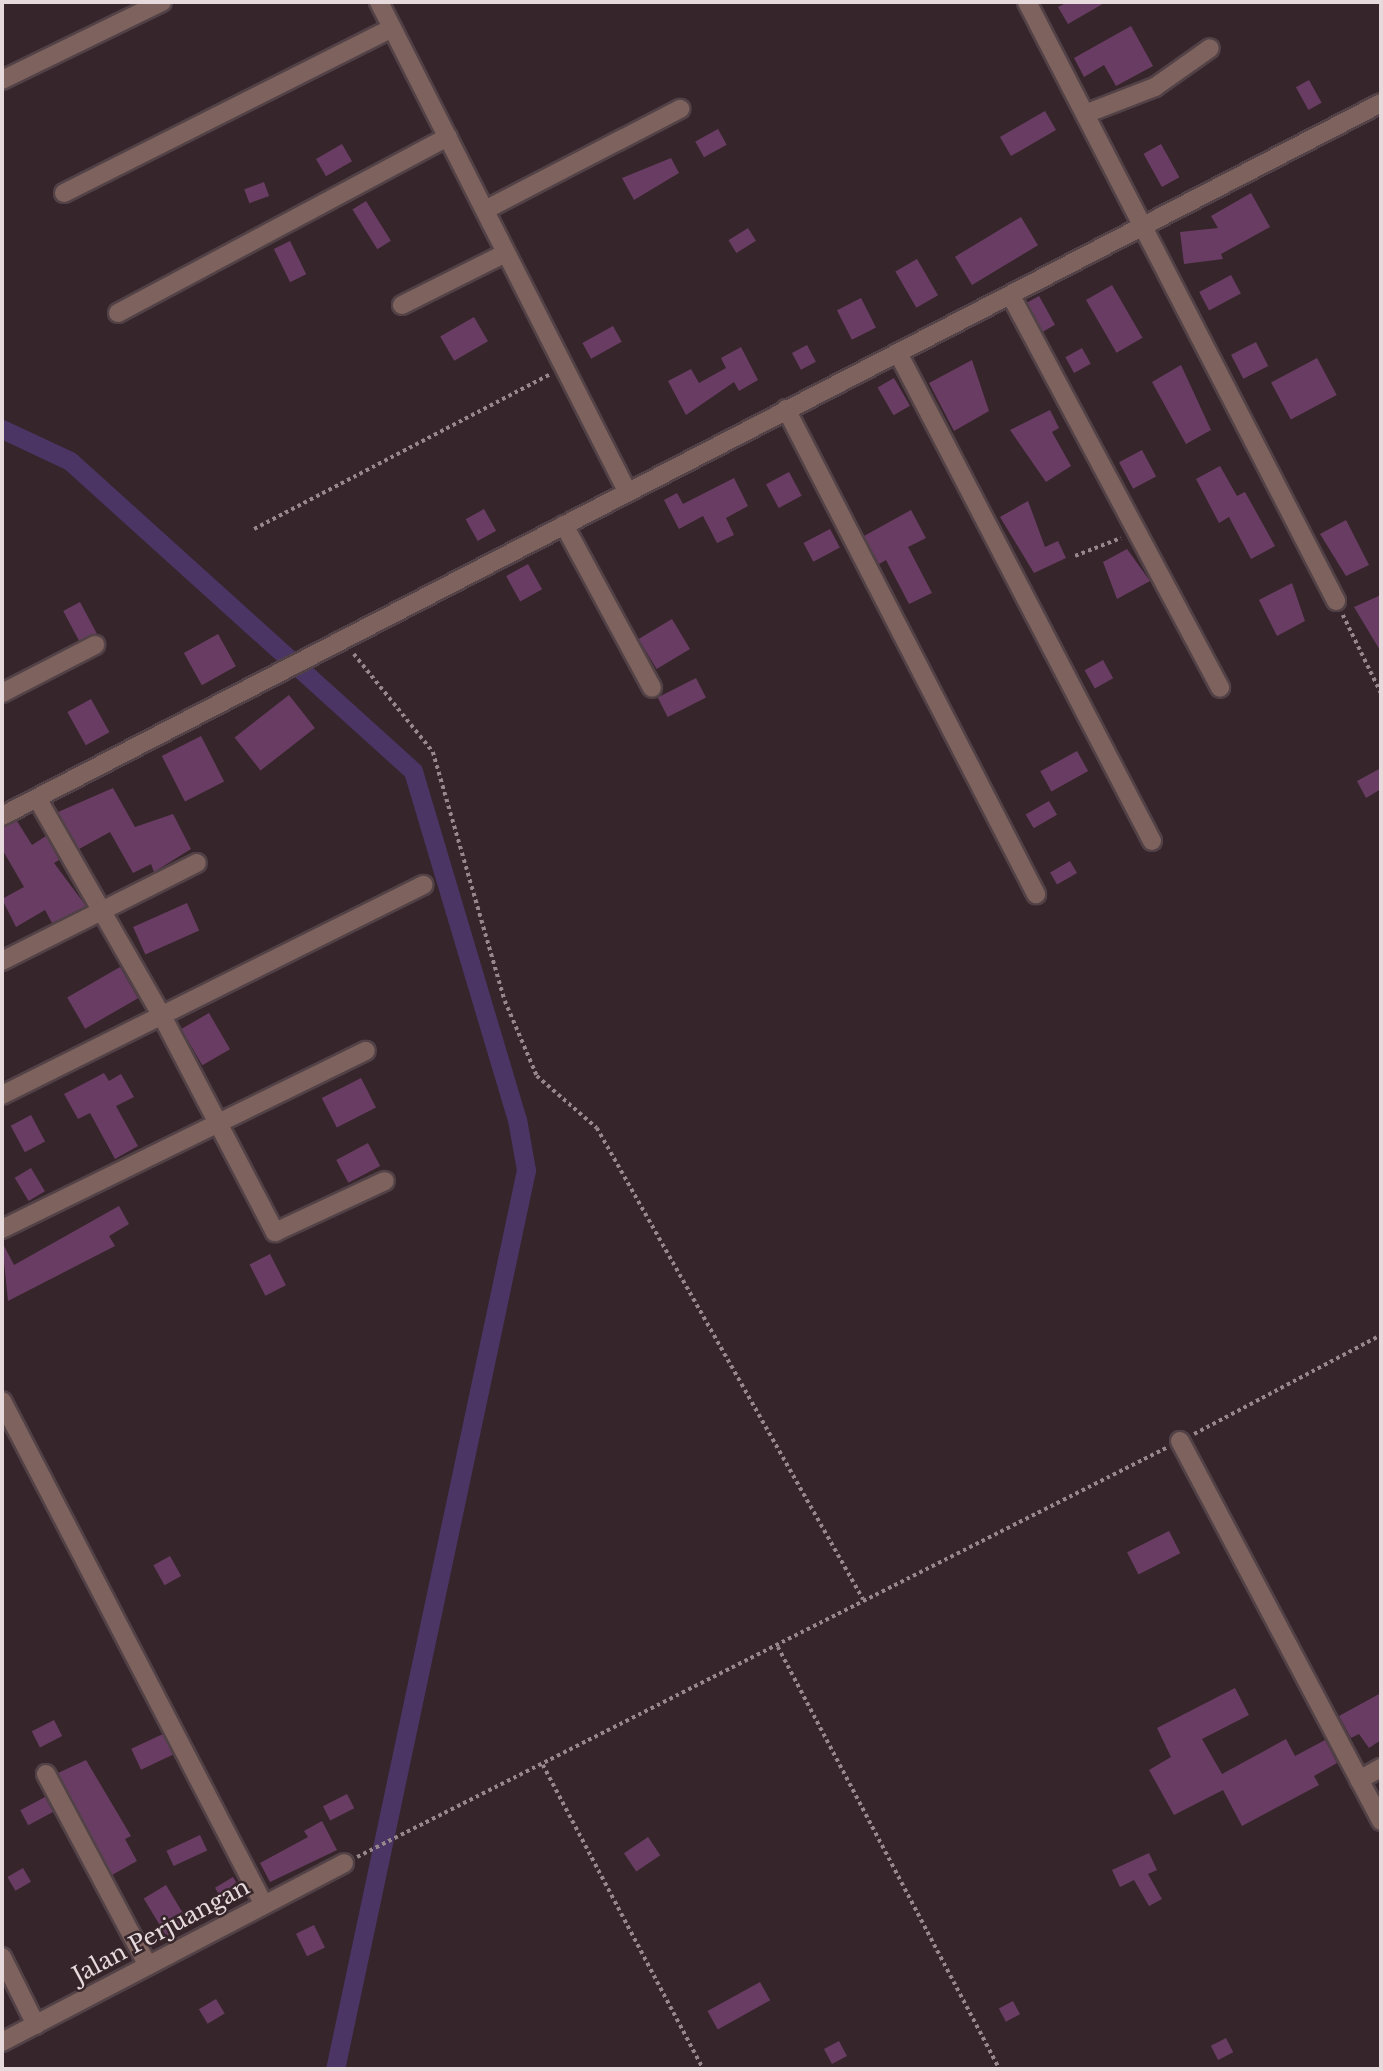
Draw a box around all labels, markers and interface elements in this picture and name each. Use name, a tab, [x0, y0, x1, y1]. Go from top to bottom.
street label: Jalan Perjuangan	[68, 1873, 254, 1989]

